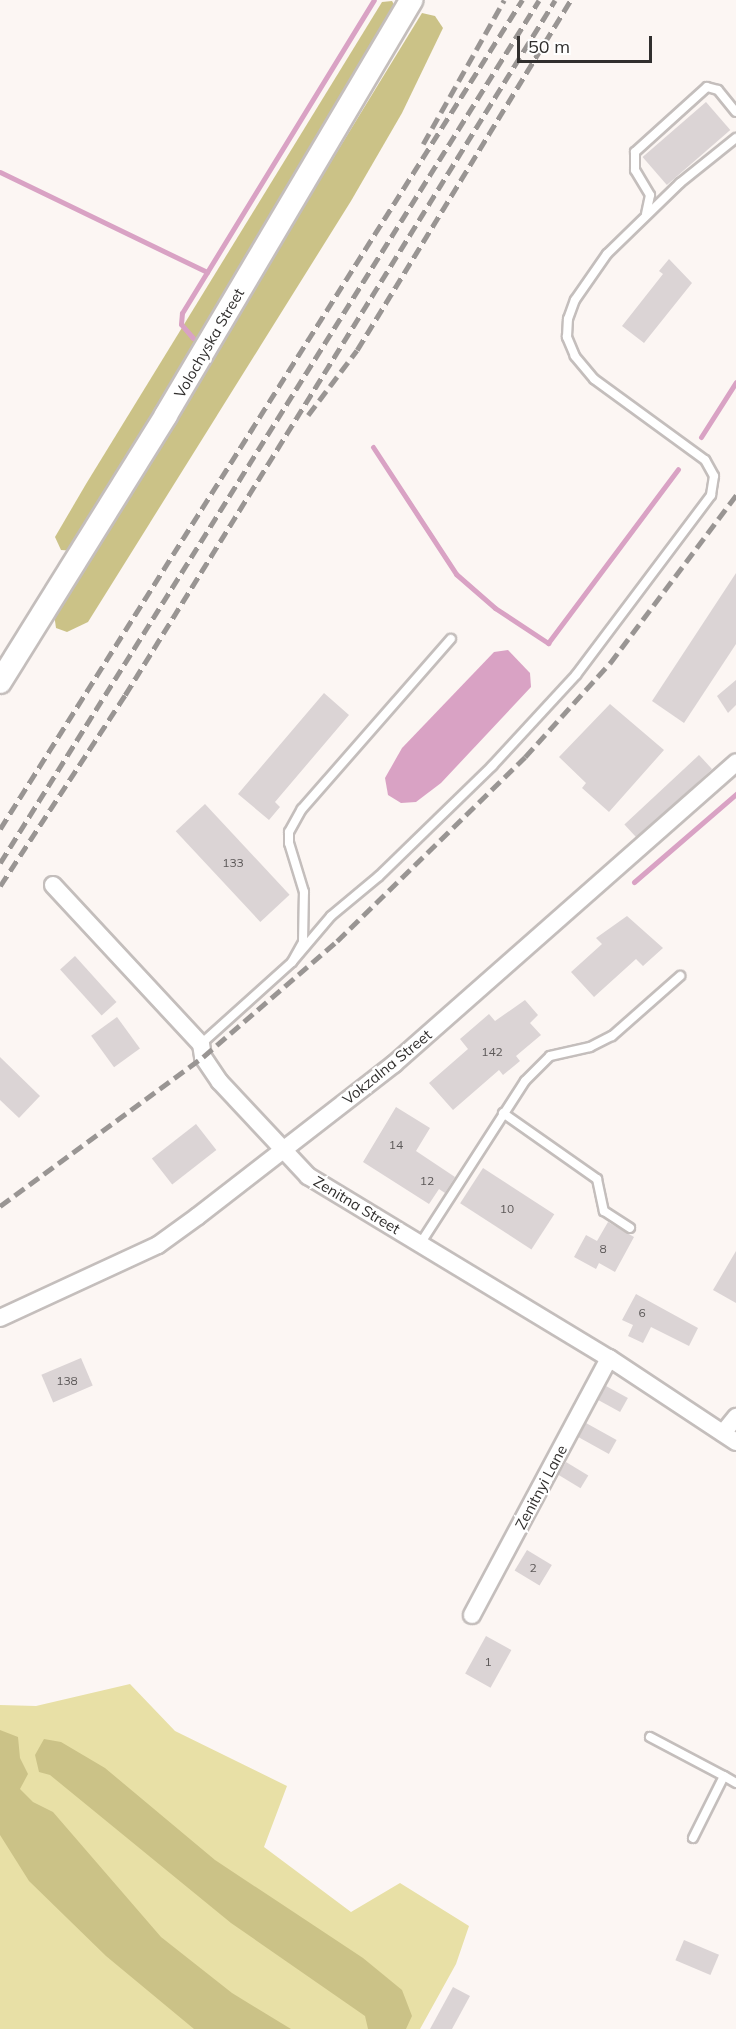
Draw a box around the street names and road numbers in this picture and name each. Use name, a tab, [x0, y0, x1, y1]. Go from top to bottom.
street label: Volochyska Street	[170, 285, 248, 401]
street label: Vokzalna Street	[339, 1026, 435, 1108]
street label: Zenitna Street	[311, 1172, 403, 1238]
street label: Zenitnyi Lane	[511, 1442, 571, 1532]

